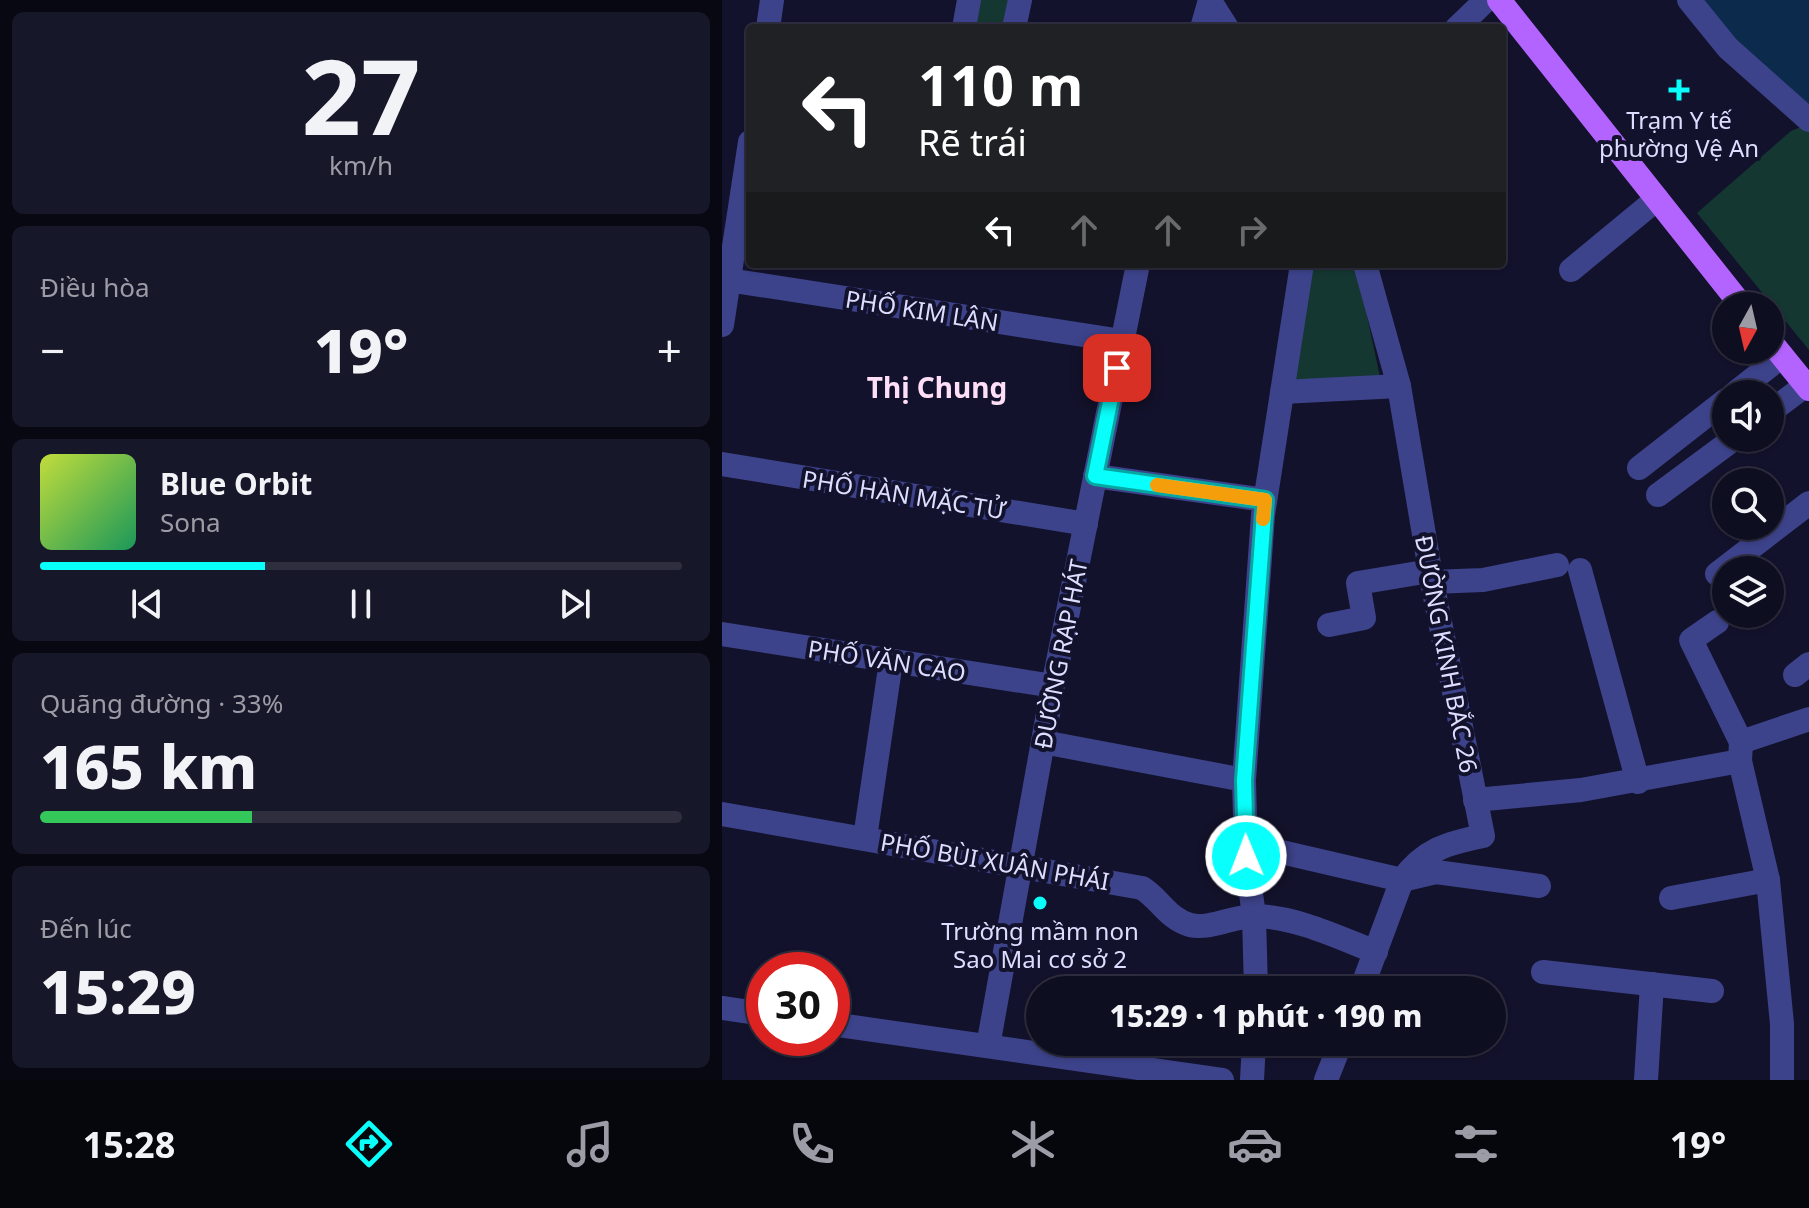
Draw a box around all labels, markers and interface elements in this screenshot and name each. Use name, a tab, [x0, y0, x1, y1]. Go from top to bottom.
text: 27	[302, 24, 420, 165]
text: 110 m	[918, 46, 1083, 122]
icon: left	[786, 56, 890, 160]
marker: Trạm Y tế phường Vệ An	[1668, 79, 1690, 101]
place label: Trạm Y tế phường Vệ An	[1599, 103, 1759, 164]
text: Rẽ trái	[918, 118, 1027, 167]
text: km/h	[329, 147, 393, 183]
icon: left	[978, 208, 1022, 252]
icon: ahead	[1062, 208, 1106, 252]
icon: ahead	[1146, 208, 1190, 252]
icon: right	[1230, 208, 1274, 252]
text: Điều hòa	[40, 269, 150, 305]
street label: PHỐ KIM LÂN	[843, 282, 1001, 338]
north arrow	[1712, 292, 1784, 364]
map controls	[1712, 292, 1784, 628]
text: 19°	[314, 309, 408, 391]
text: −	[40, 320, 65, 380]
text: +	[657, 320, 682, 380]
pin	[1083, 334, 1151, 402]
icon: arrive	[1095, 346, 1139, 390]
district label: Thị Chung	[867, 368, 1007, 406]
button: sound	[1712, 380, 1784, 452]
street label: PHỐ HÀN MẶC TỬ	[800, 462, 1009, 527]
text: Blue Orbit	[160, 463, 312, 504]
button: search	[1712, 468, 1784, 540]
text: Sona	[160, 504, 221, 540]
street label: ĐƯỜNG KINH BẮC 26	[1408, 532, 1486, 776]
street label: ĐƯỜNG RẠP HÁT	[1025, 556, 1095, 752]
button: layers	[1712, 556, 1784, 628]
icon: previous	[125, 582, 169, 626]
icon: pause	[339, 582, 383, 626]
icon: next	[553, 582, 597, 626]
street label: PHỐ VĂN CAO	[806, 631, 968, 689]
text: Quãng đường · 33%	[40, 685, 283, 721]
text: 165 km	[40, 725, 257, 807]
position arrow	[1204, 814, 1288, 898]
street label: PHỐ BÙI XUÂN PHÁI	[878, 825, 1112, 897]
marker: Trường mầm non Sao Mai cơ sở 2	[1031, 894, 1049, 912]
text: Đến lúc	[40, 910, 132, 946]
place label: Trường mầm non Sao Mai cơ sở 2	[941, 914, 1139, 975]
text: 15:29	[40, 950, 196, 1032]
speed limit sign: 30	[746, 952, 850, 1056]
text: 15:29 · 1 phút · 190 m	[1110, 995, 1422, 1036]
icon: directions	[341, 1116, 397, 1172]
icon: music	[562, 1116, 618, 1172]
icon: phone	[784, 1116, 840, 1172]
icon: climate	[1005, 1116, 1061, 1172]
icon: car	[1227, 1116, 1283, 1172]
icon: filters	[1448, 1116, 1504, 1172]
text: 15:28	[83, 1120, 175, 1169]
text: 19°	[1670, 1120, 1726, 1169]

